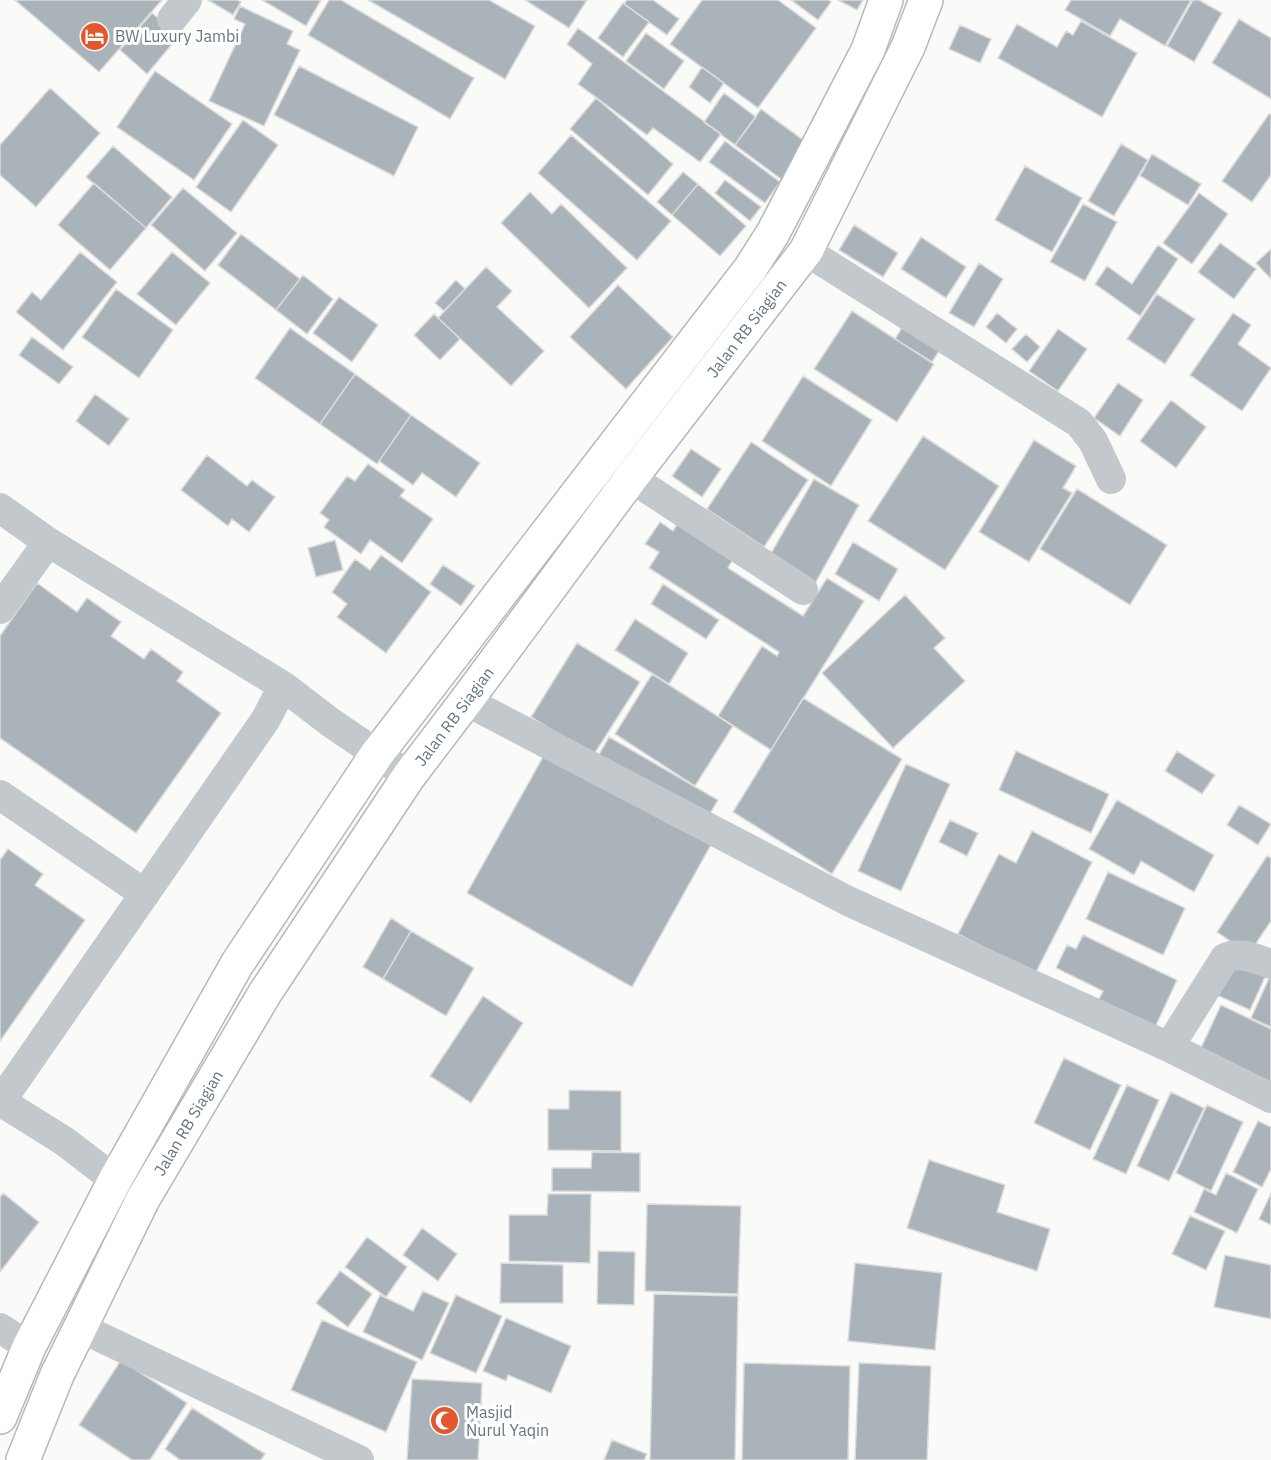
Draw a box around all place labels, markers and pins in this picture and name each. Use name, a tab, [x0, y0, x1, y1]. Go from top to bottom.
hotel icon: BW Luxury Jambi	[78, 20, 110, 52]
place label: BW Luxury Jambi	[115, 26, 239, 46]
place label: Masjid Nurul Yaqin	[466, 1402, 549, 1440]
mosque icon: Masjid Nurul Yaqin	[429, 1405, 461, 1437]

